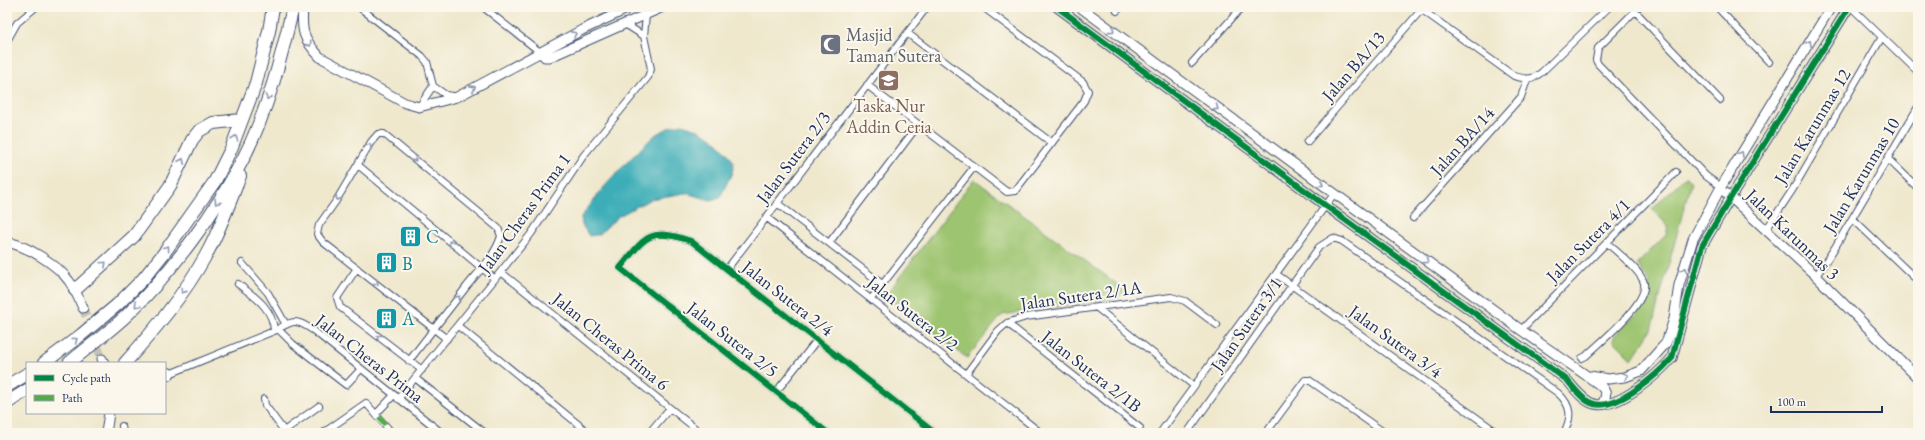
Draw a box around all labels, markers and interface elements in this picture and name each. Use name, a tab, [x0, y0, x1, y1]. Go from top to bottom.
place label: Masjid Taman Sutera	[846, 23, 942, 67]
one-way arrow	[1107, 25, 1114, 32]
street label: Jalan BA/13	[1315, 26, 1390, 107]
one-way arrow	[570, 31, 578, 38]
mosque icon: Masjid Taman Sutera	[818, 31, 844, 57]
one-way arrow	[304, 40, 312, 47]
one-way arrow	[1805, 40, 1812, 47]
street label: Jalan Karunmas 12	[1768, 64, 1856, 189]
school or university icon: Taska Nur Addin Ceria	[876, 67, 902, 93]
one-way arrow	[469, 85, 476, 92]
one-way arrow	[264, 94, 273, 101]
place label: Taska Nur Addin Ceria	[845, 94, 933, 138]
street label: Jalan BA/14	[1424, 101, 1499, 182]
one-way arrow	[1212, 103, 1219, 110]
street label: Jalan Sutera 2/3	[750, 106, 835, 209]
street label: Jalan Karunmas 10	[1817, 113, 1905, 238]
one-way arrow	[230, 135, 239, 142]
one-way arrow	[364, 143, 371, 150]
street label: Jalan Cheras Prima 1	[471, 148, 575, 279]
one-way arrow	[1737, 151, 1744, 158]
one-way arrow	[410, 154, 417, 161]
one-way arrow	[177, 158, 185, 166]
one-way arrow	[1317, 179, 1324, 186]
street label: Jalan Karunmas 3	[1740, 182, 1845, 285]
street label: Jalan Sutera 4/1	[1540, 193, 1635, 288]
one-way arrow	[335, 194, 342, 201]
one-way arrow	[215, 198, 222, 205]
building icon: C	[398, 223, 424, 249]
place label: C	[426, 225, 439, 248]
one-way arrow	[449, 240, 456, 247]
one-way arrow	[162, 246, 169, 253]
building icon: B	[374, 250, 400, 276]
place label: B	[402, 252, 413, 275]
street label: Jalan Sutera 2/4	[736, 254, 839, 341]
one-way arrow	[1422, 256, 1429, 263]
one-way arrow	[99, 261, 107, 268]
one-way arrow	[1679, 266, 1687, 273]
street label: Jalan Sutera 2/2	[861, 269, 964, 356]
street label: Jalan Sutera 3/1	[1204, 272, 1287, 377]
street label: Jalan Sutera 2/1A	[1017, 275, 1144, 315]
one-way arrow	[372, 279, 379, 286]
street label: Jalan Cheras Prima 6	[546, 286, 674, 395]
one-way arrow	[181, 287, 188, 294]
street label: Jalan Sutera 2/5	[681, 295, 783, 382]
one-way arrow	[453, 296, 460, 303]
street label: Jalan Sutera 3/4	[1343, 298, 1447, 383]
one-way arrow	[134, 300, 142, 308]
building icon: A	[373, 305, 399, 331]
street label: Jalan Cheras Prima	[310, 307, 429, 408]
place label: A	[401, 307, 415, 330]
street label: Jalan Sutera 2/1B	[1036, 324, 1146, 417]
one-way arrow	[376, 335, 383, 342]
one-way arrow	[71, 337, 78, 344]
legend	[26, 362, 166, 414]
text: Cycle path	[62, 370, 111, 386]
one-way arrow	[1622, 372, 1629, 381]
scale bar	[1771, 388, 1882, 414]
text: Path	[62, 390, 83, 406]
text: 100 m	[1777, 394, 1807, 410]

